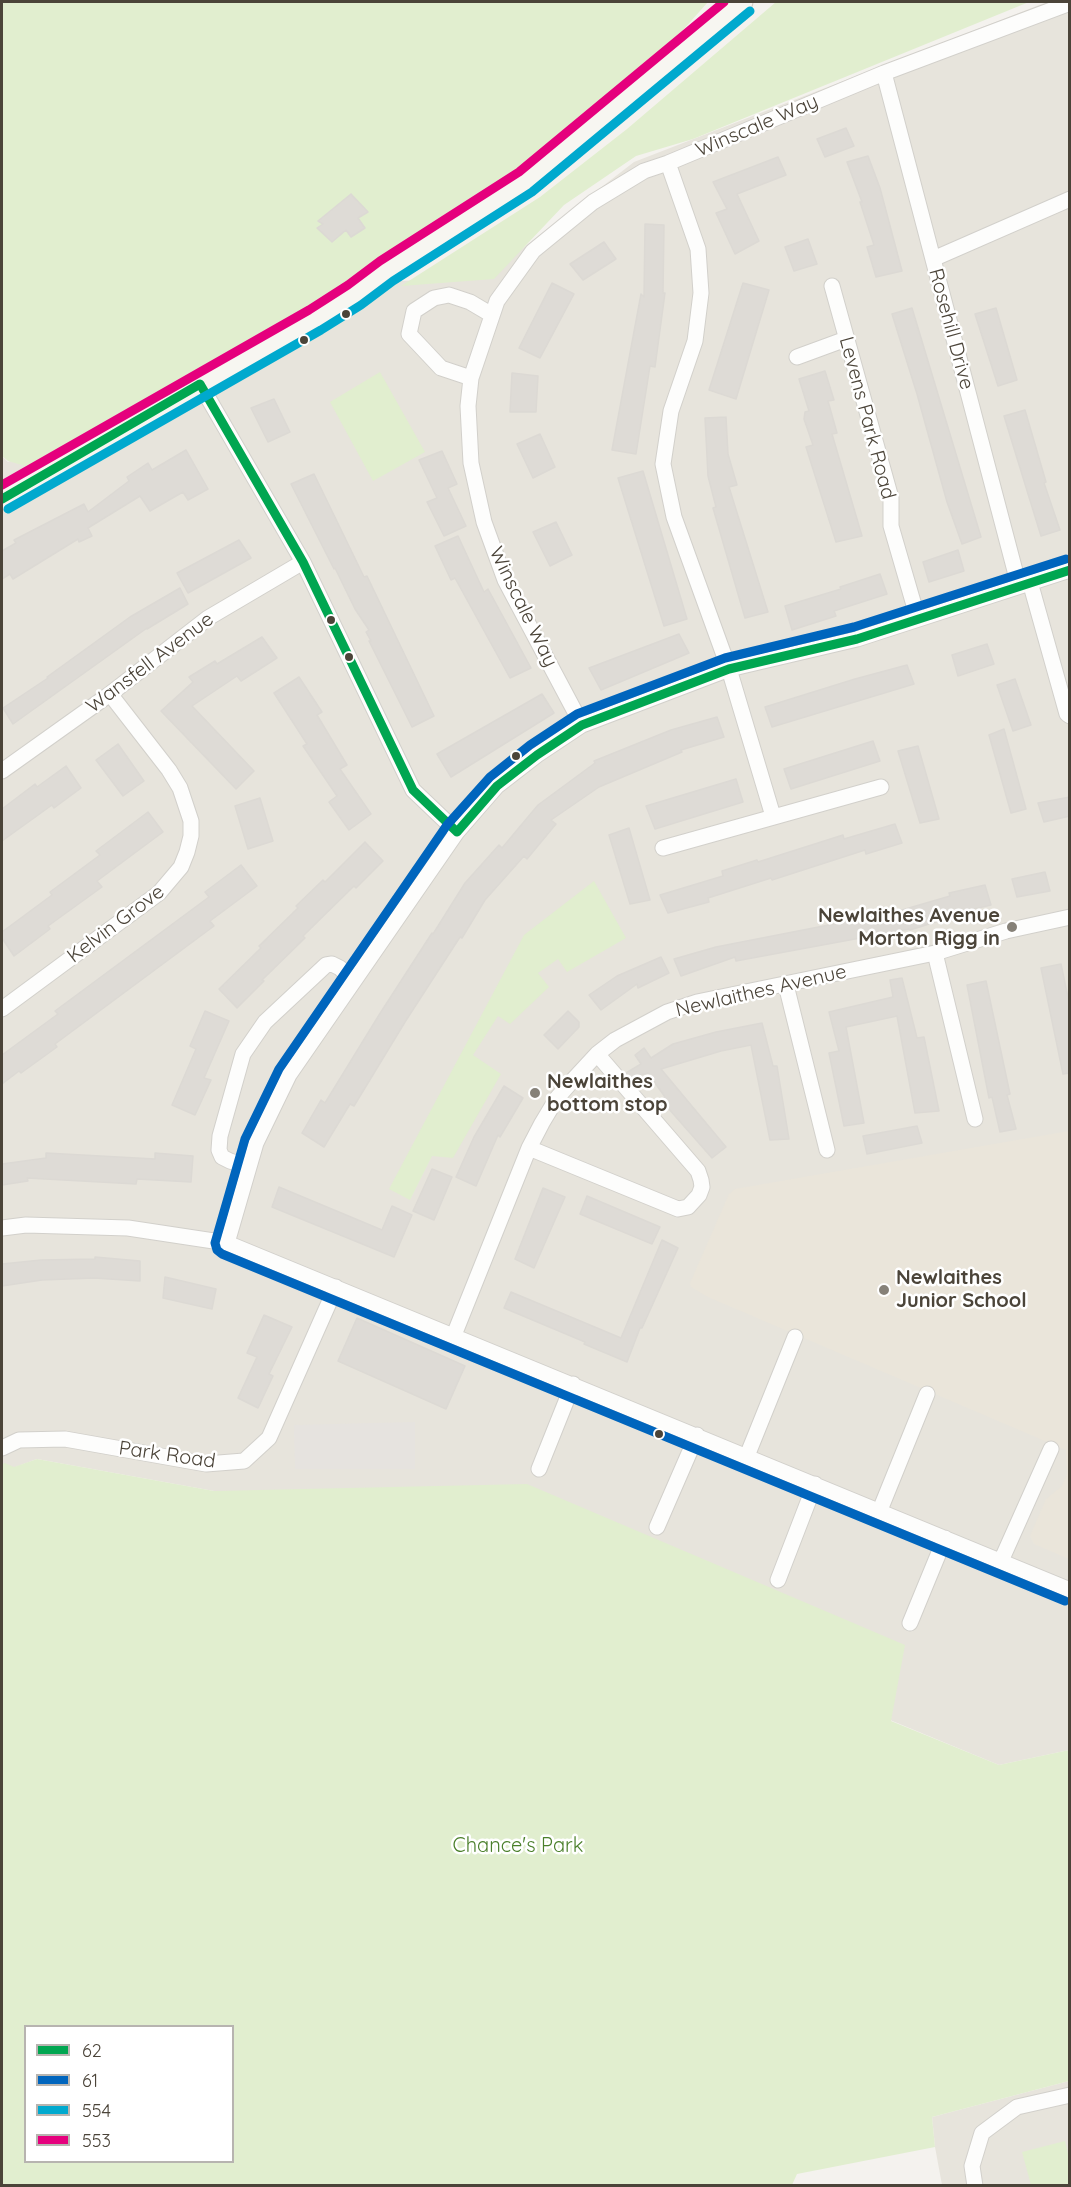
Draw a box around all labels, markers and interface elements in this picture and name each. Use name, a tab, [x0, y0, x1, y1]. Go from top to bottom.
street label: Winscale Way	[692, 89, 822, 163]
street label: Rosehill Drive	[923, 266, 979, 392]
unlabelled marker	[340, 308, 352, 320]
unlabelled marker	[298, 334, 310, 346]
street label: Levens Park Road	[834, 334, 900, 502]
street label: Winscale Way	[484, 543, 562, 671]
street label: Wansfell Avenue	[82, 607, 218, 719]
unlabelled marker	[325, 614, 337, 626]
unlabelled marker	[343, 651, 355, 663]
unlabelled marker	[510, 750, 522, 762]
street label: Kelvin Grove	[63, 880, 169, 968]
place label: Newlaithes Avenue Morton Rigg in	[818, 904, 1000, 951]
marker: Newlaithes Avenue Morton Rigg in	[1005, 920, 1019, 934]
street label: Newlaithes Avenue	[673, 960, 849, 1022]
place label: Newlaithes bottom stop	[547, 1070, 668, 1117]
marker: Newlaithes bottom stop	[528, 1086, 542, 1100]
place label: Newlaithes Junior School	[896, 1266, 1027, 1313]
marker: Newlaithes Junior School	[877, 1283, 891, 1297]
unlabelled marker	[653, 1428, 665, 1440]
street label: Park Road	[117, 1436, 217, 1474]
park label: Chance's Park	[453, 1834, 583, 1858]
legend	[24, 2025, 234, 2163]
text: 62	[82, 2039, 102, 2062]
text: 61	[82, 2069, 98, 2092]
text: 554	[82, 2099, 111, 2122]
text: 553	[82, 2129, 111, 2152]

